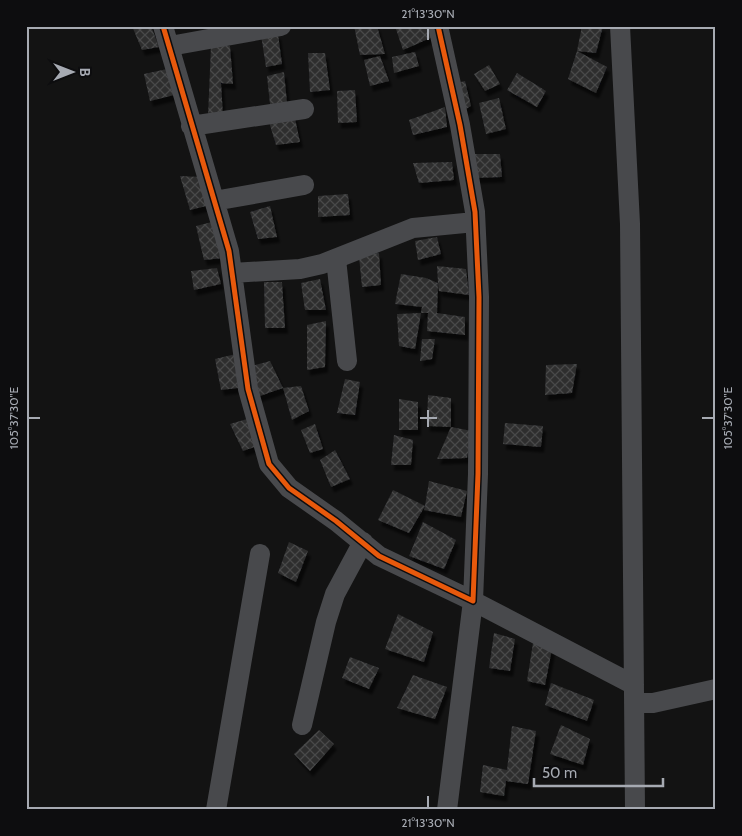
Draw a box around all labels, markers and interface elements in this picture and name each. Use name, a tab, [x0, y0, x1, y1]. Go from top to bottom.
text: 21°13'30"N	[401, 6, 455, 21]
north arrow	[48, 48, 98, 98]
text: B	[76, 68, 94, 77]
text: 105°37'30"E	[6, 387, 21, 449]
text: 105°37'30"E	[720, 387, 735, 449]
scale bar	[534, 756, 663, 788]
text: 50 m	[542, 764, 577, 782]
text: 21°13'30"N	[401, 815, 455, 830]

